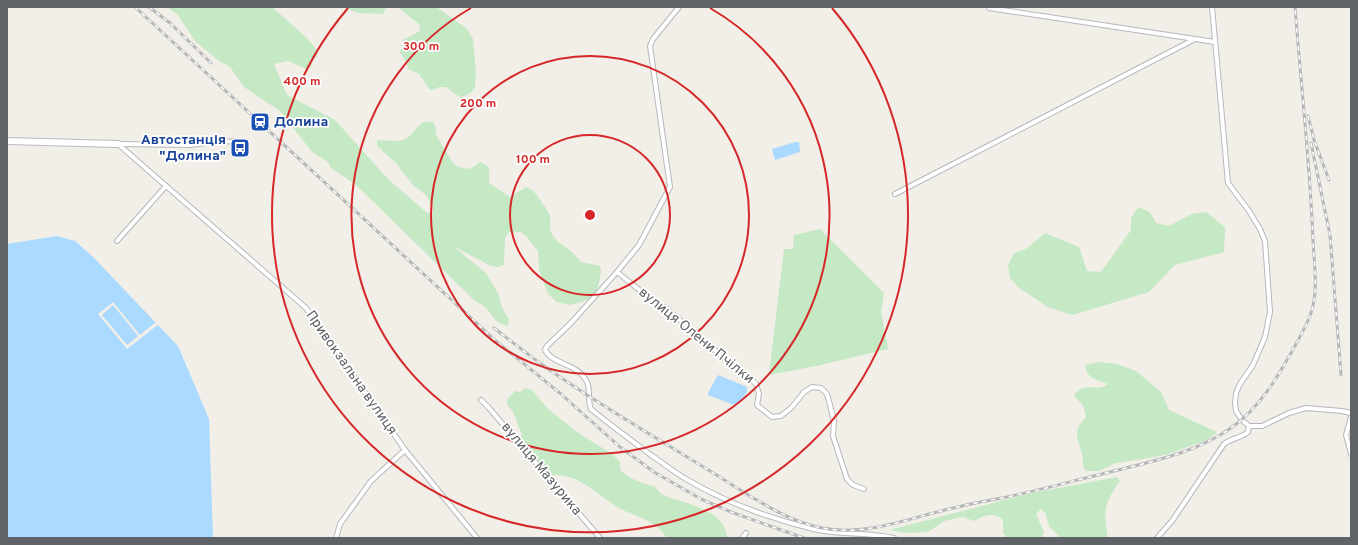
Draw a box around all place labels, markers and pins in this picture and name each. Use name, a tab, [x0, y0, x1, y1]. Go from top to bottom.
station icon: Долина	[249, 111, 271, 133]
place label: Долина	[274, 114, 328, 131]
place label: Автостанція "Долина"	[141, 132, 226, 165]
bus stop icon: Автостанція "Долина"	[229, 137, 251, 159]
centre of rings	[583, 208, 597, 222]

